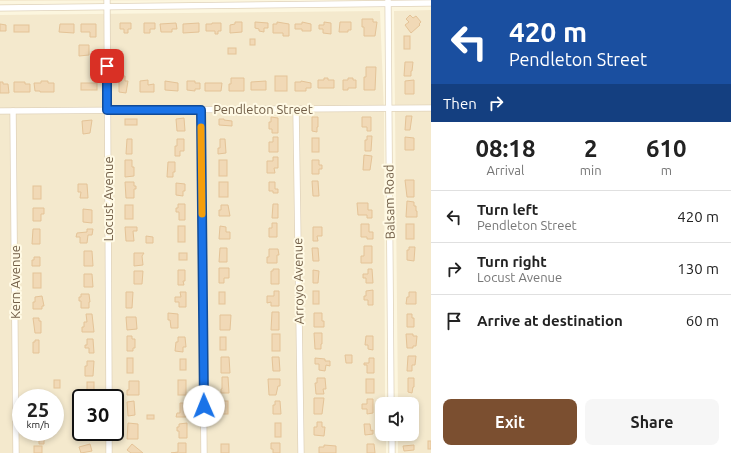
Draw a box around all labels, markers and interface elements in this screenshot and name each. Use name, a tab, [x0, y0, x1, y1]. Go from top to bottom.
icon: left	[443, 16, 495, 68]
text: 420 m	[509, 16, 587, 47]
pin	[90, 49, 124, 83]
text: Pendleton Street	[509, 49, 647, 69]
icon: arrive	[96, 55, 118, 77]
icon: right	[485, 92, 507, 114]
text: Then	[443, 95, 477, 112]
street label: Pendleton Street	[213, 102, 313, 116]
text: 08:18	[475, 135, 535, 162]
text: 2	[584, 135, 597, 162]
text: 610	[646, 135, 687, 162]
street label: Locust Avenue	[101, 156, 115, 242]
text: Arrival	[486, 163, 524, 177]
text: min	[580, 163, 602, 177]
text: m	[661, 163, 672, 177]
street label: Balsam Road	[381, 164, 397, 240]
text: Turn left	[477, 201, 538, 218]
icon: left	[443, 206, 465, 228]
text: 420 m	[677, 208, 719, 225]
text: Pendleton Street	[477, 218, 577, 232]
street label: Arroyo Avenue	[290, 238, 306, 324]
street label: Kern Avenue	[8, 245, 22, 319]
text: Turn right	[477, 253, 547, 270]
icon: right	[443, 258, 465, 280]
text: 130 m	[677, 260, 719, 277]
text: Locust Avenue	[477, 270, 562, 284]
icon: arrive	[443, 310, 465, 332]
text: Arrive at destination	[477, 312, 623, 329]
text: 60 m	[686, 312, 719, 329]
position arrow	[183, 385, 225, 427]
speed limit sign: 30	[72, 389, 124, 441]
map controls	[375, 397, 419, 441]
button: sound	[375, 397, 419, 441]
text: 25	[27, 398, 49, 421]
button: Exit	[443, 399, 577, 445]
button: Share	[585, 399, 719, 445]
text: km/h	[26, 419, 50, 430]

